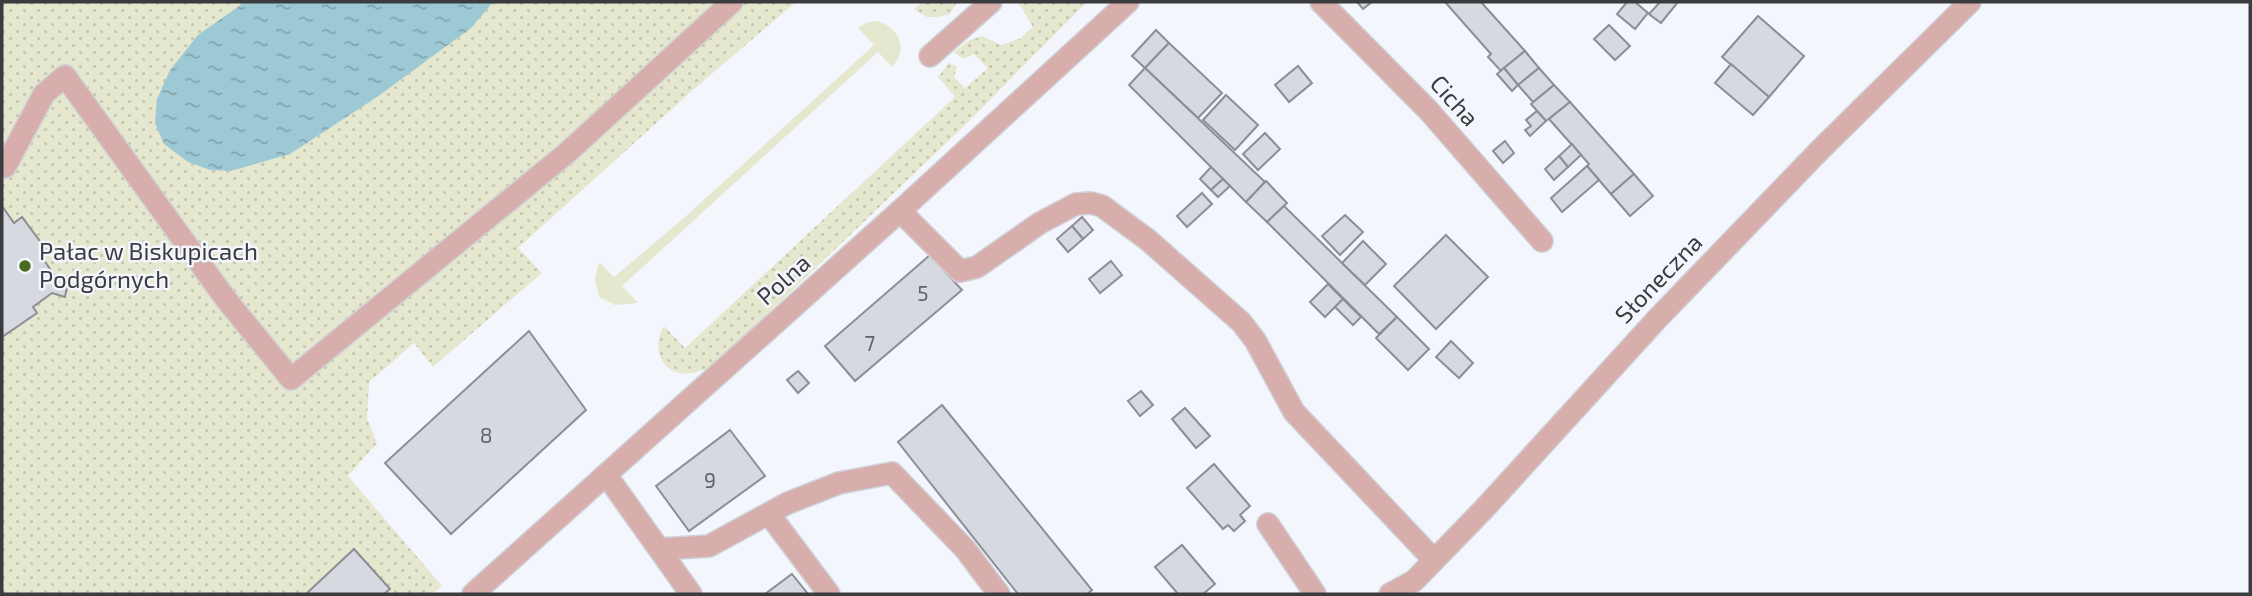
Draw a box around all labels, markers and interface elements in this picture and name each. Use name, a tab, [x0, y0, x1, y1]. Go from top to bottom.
street label: Cicha	[1425, 69, 1485, 131]
street label: Słoneczna	[1608, 227, 1708, 329]
place label: Pałac w Biskupicach Podgórnych	[39, 236, 258, 293]
street label: Polna	[750, 247, 816, 310]
marker: Pałac w Biskupicach Podgórnych	[17, 258, 33, 274]
house number: 5	[917, 280, 929, 305]
house number: 7	[865, 330, 876, 355]
house number: 8	[480, 422, 492, 447]
house number: 9	[704, 467, 716, 492]

